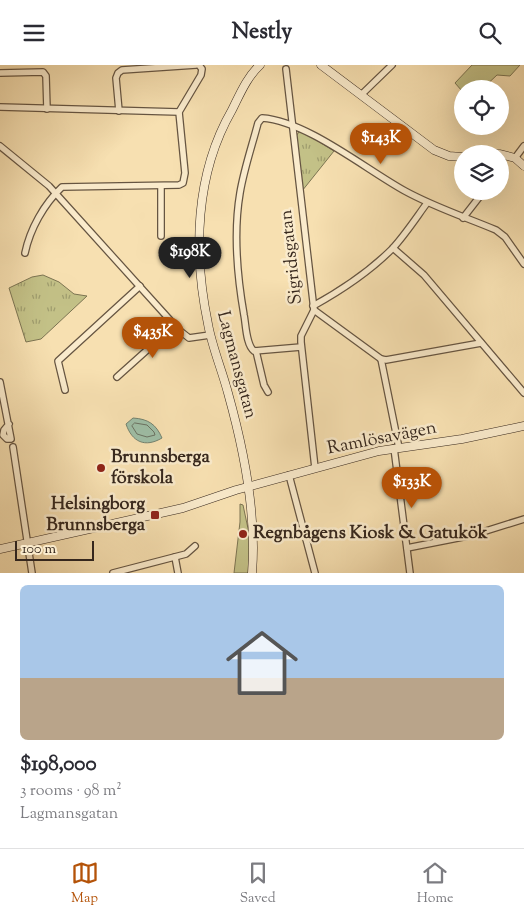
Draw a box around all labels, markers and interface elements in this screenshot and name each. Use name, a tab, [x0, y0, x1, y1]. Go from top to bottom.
text: Nestly	[232, 17, 292, 49]
icon: menu	[20, 19, 48, 47]
icon: search	[476, 19, 504, 47]
map controls	[454, 80, 509, 200]
button: locate	[454, 80, 509, 135]
pin: $143K	[346, 123, 416, 165]
text: $143K	[361, 127, 401, 150]
button: layers	[454, 145, 509, 200]
street label: Sigridsgatan	[274, 208, 310, 306]
pin: $198K	[155, 237, 225, 279]
text: $198K	[169, 241, 211, 264]
street label: Lagmansgatan	[209, 308, 263, 422]
pin: $435K	[118, 317, 188, 359]
text: $435K	[133, 321, 173, 344]
street label: Ramlösavägen	[325, 416, 439, 462]
place label: Brunnsberga förskola	[111, 445, 210, 492]
marker: Brunnsberga förskola	[95, 462, 107, 474]
pin: $133K	[377, 467, 447, 509]
text: $133K	[393, 471, 431, 494]
place label: Helsingborg Brunnsberga	[46, 492, 146, 539]
marker: Helsingborg Brunnsberga	[149, 509, 161, 521]
place label: Regnbågens Kiosk & Gatukök	[253, 521, 488, 547]
marker: Regnbågens Kiosk & Gatukök	[237, 528, 249, 540]
scale bar	[15, 538, 94, 561]
text: 100 m	[22, 540, 56, 560]
icon: home	[217, 618, 307, 708]
text: $198,000	[20, 750, 97, 780]
text: 3 rooms · 98 m²	[20, 780, 122, 803]
text: Lagmansgatan	[20, 803, 118, 826]
tab: Map	[71, 859, 99, 909]
tab: Saved	[240, 859, 276, 909]
tab: Home	[417, 859, 453, 909]

